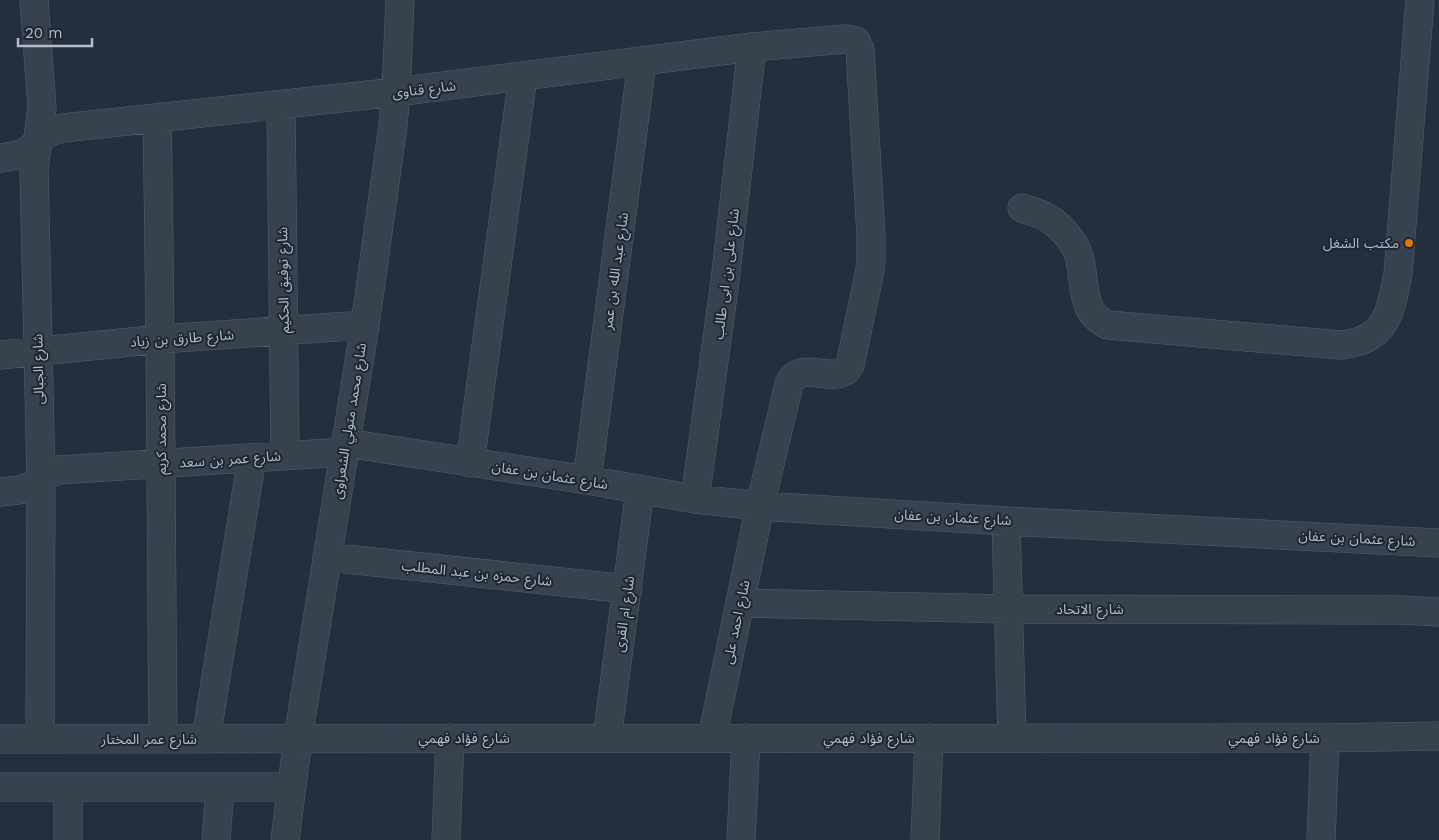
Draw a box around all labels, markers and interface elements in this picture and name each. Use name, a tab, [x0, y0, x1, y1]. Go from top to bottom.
scale bar	[18, 15, 91, 47]
text: 20 m	[25, 24, 63, 42]
street label: شارع قناوى	[391, 77, 457, 104]
street label: شارع على بن ابى طالب	[710, 208, 745, 341]
street label: شارع عبد الله بن عمر	[599, 211, 634, 332]
street label: شارع توفيق الحكيم	[274, 227, 295, 333]
place label: مكتب الشغل	[1323, 235, 1399, 252]
marker: مكتب الشغل	[1403, 237, 1415, 249]
street label: شارع طارق بن زياد	[129, 326, 235, 353]
street label: شارع الجبالى	[29, 333, 50, 405]
street label: شارع محمد متولي الشعراوى	[329, 342, 372, 501]
street label: شارع محمد كريم	[153, 383, 172, 475]
street label: شارع عمر بن سعد	[179, 447, 282, 474]
street label: شارع عثمان بن عفان	[490, 458, 609, 495]
street label: شارع عثمان بن عفان	[894, 506, 1012, 531]
street label: شارع عثمان بن عفان	[1298, 527, 1416, 552]
street label: شارع حمزه بن عبد المطلب	[401, 557, 553, 592]
street label: شارع ام القرى	[611, 575, 640, 654]
street label: شارع احمد على	[719, 578, 756, 666]
street label: شارع الاتحاد	[1056, 601, 1124, 620]
street label: شارع فؤاد فهمي	[418, 730, 510, 749]
street label: شارع فؤاد فهمي	[823, 730, 915, 749]
street label: شارع فؤاد فهمي	[1228, 730, 1320, 749]
street label: شارع عمر المختار	[100, 731, 197, 750]

